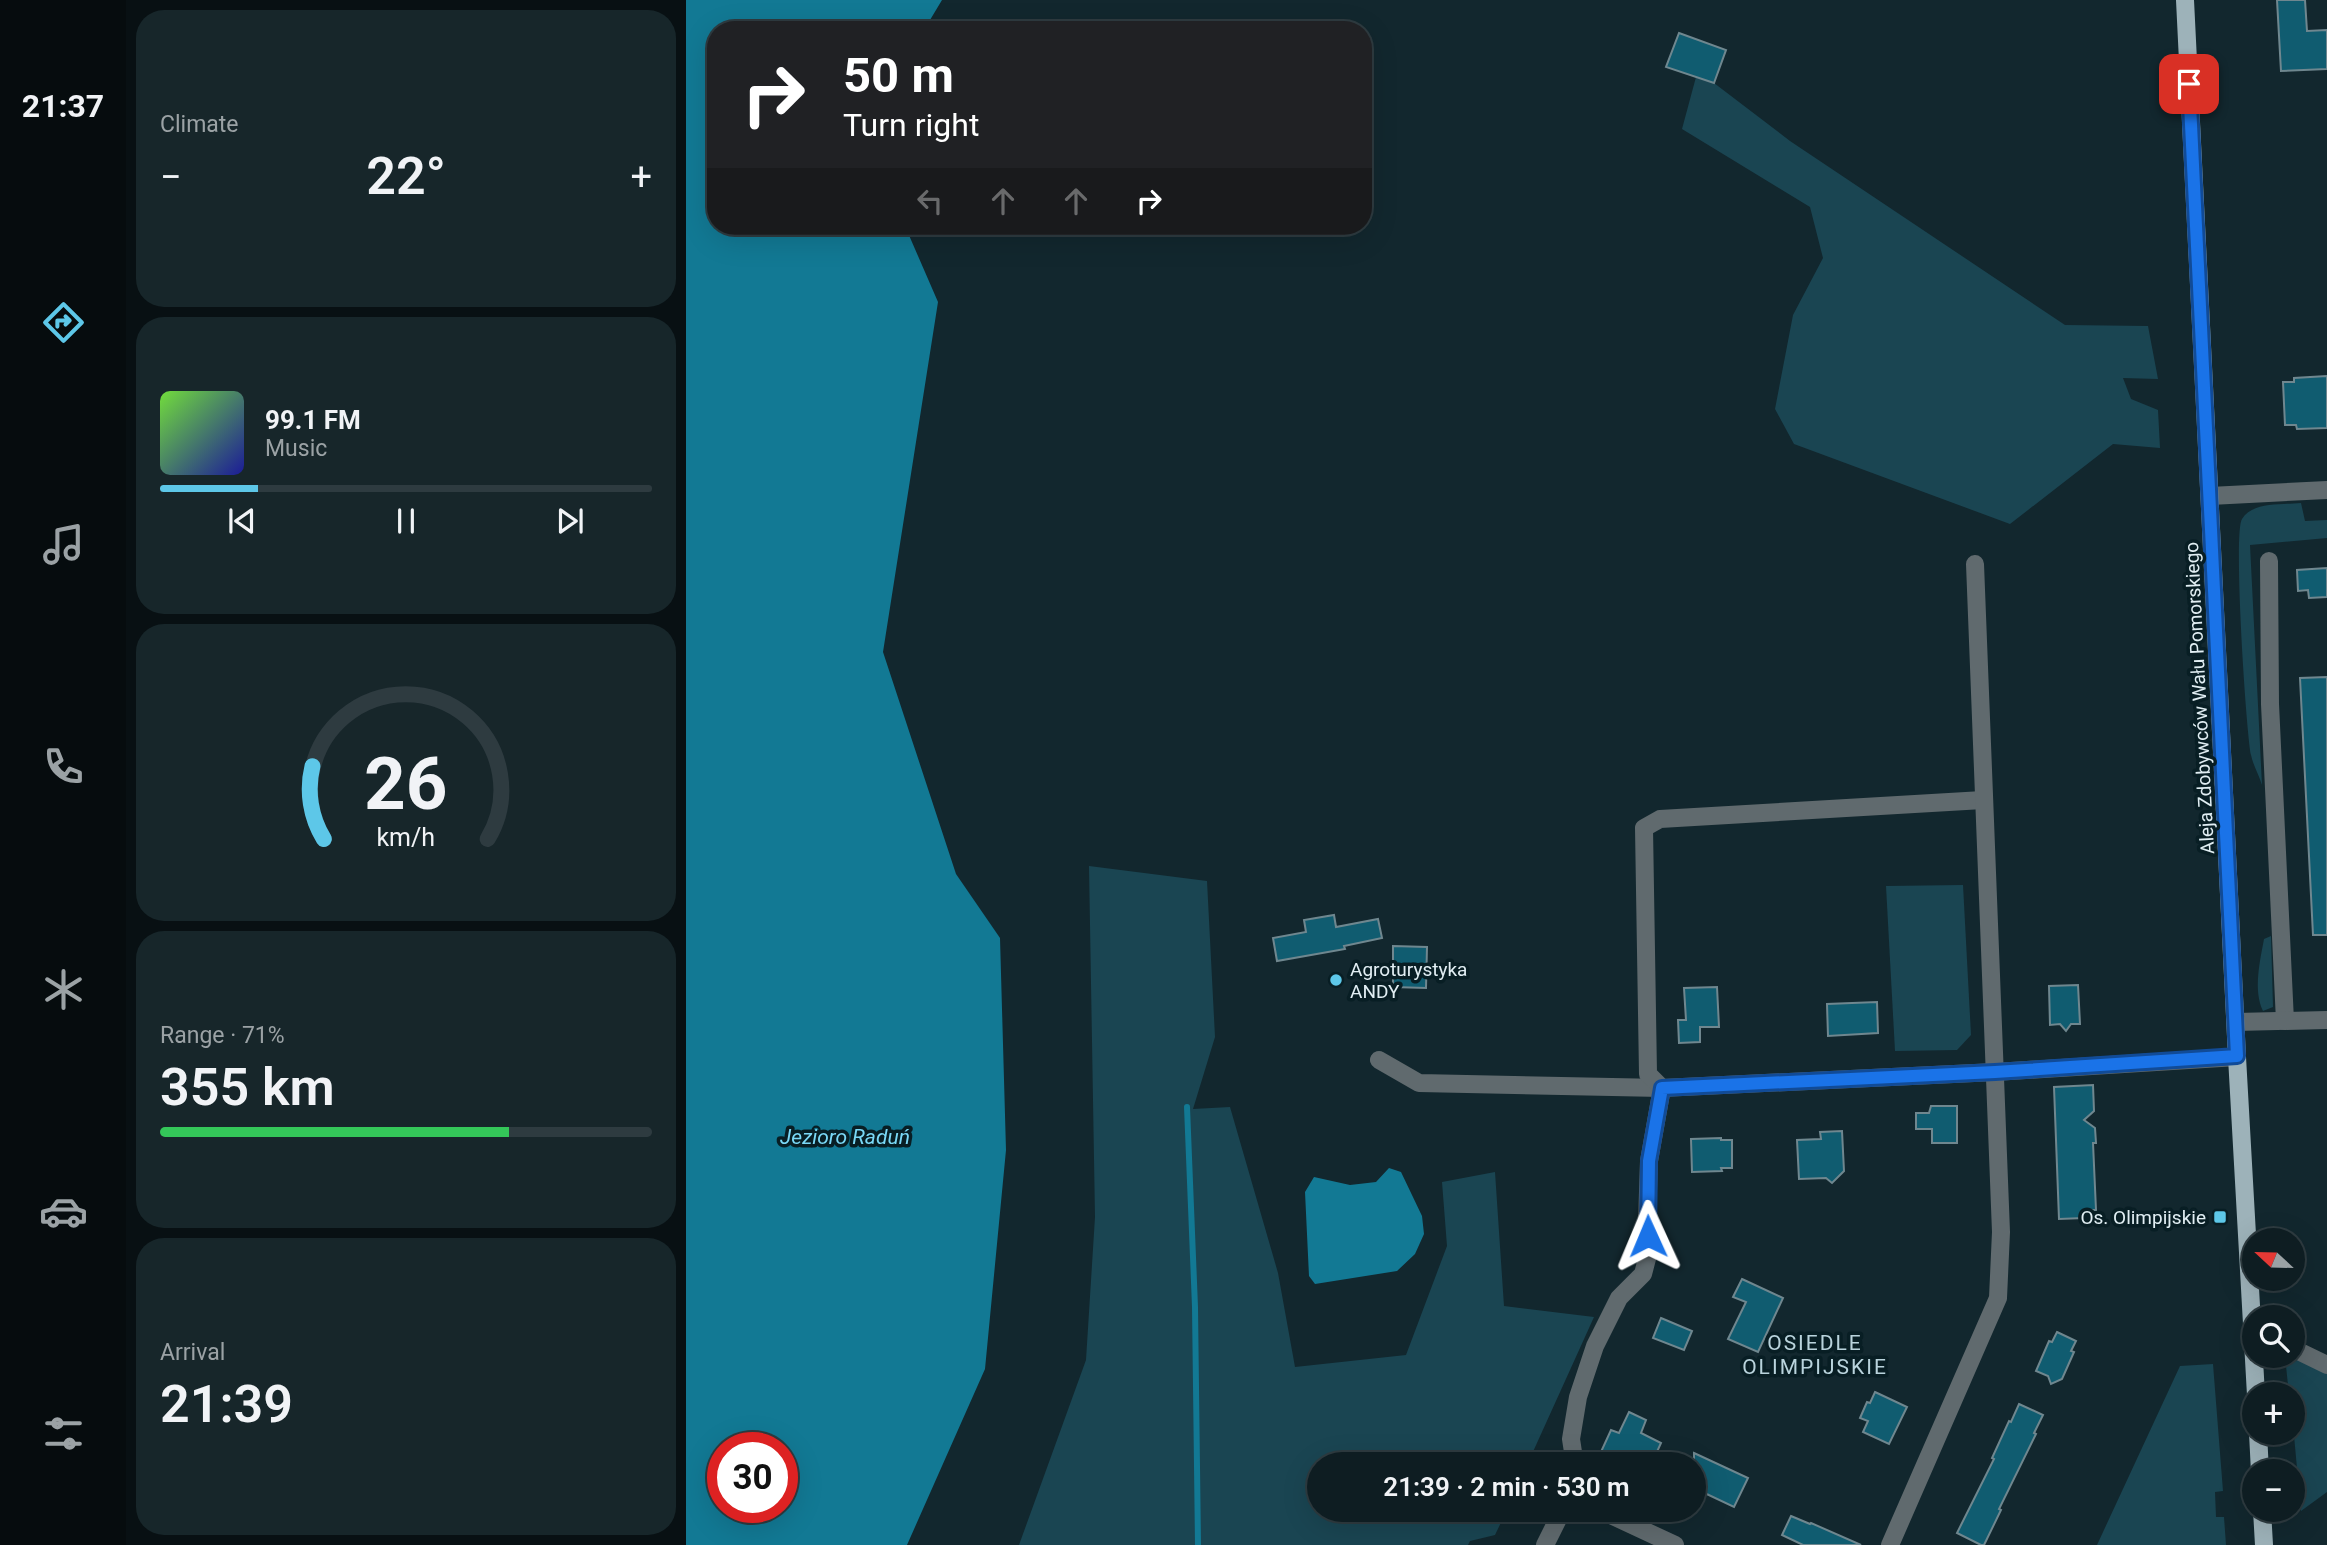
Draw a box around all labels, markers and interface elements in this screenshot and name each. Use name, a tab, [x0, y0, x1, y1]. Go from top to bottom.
text: 50 m	[843, 47, 954, 104]
icon: right	[728, 49, 819, 140]
pin	[2159, 54, 2219, 114]
icon: arrive	[2170, 65, 2208, 103]
text: 21:37	[22, 87, 104, 125]
text: Turn right	[843, 106, 979, 144]
text: Climate	[160, 111, 239, 138]
text: 22°	[366, 146, 446, 207]
text: −	[160, 155, 182, 199]
text: +	[630, 155, 652, 199]
icon: left	[911, 182, 949, 220]
icon: ahead	[984, 182, 1022, 220]
icon: ahead	[1057, 182, 1095, 220]
icon: right	[1130, 182, 1168, 220]
icon: directions	[39, 298, 88, 347]
text: 99.1 FM	[265, 405, 361, 435]
text: Music	[265, 435, 327, 462]
icon: previous	[223, 502, 261, 540]
icon: pause	[387, 502, 425, 540]
icon: next	[551, 502, 589, 540]
icon: music	[39, 520, 88, 569]
street label: Aleja Zdobywców Wału Pomorskiego	[2180, 541, 2219, 855]
text: 26	[364, 741, 448, 827]
icon: phone	[39, 742, 88, 791]
text: km/h	[377, 822, 435, 851]
place label: Agroturystyka ANDY	[1350, 958, 1467, 1003]
icon: climate	[39, 965, 88, 1014]
marker: Agroturystyka ANDY	[1328, 972, 1344, 988]
text: Range · 71%	[160, 1022, 285, 1049]
text: 355 km	[160, 1057, 335, 1118]
water label: Jezioro Raduń	[780, 1125, 910, 1149]
icon: car	[39, 1187, 88, 1236]
position arrow	[1611, 1199, 1685, 1273]
place label: Os. Olimpijskie	[2080, 1206, 2206, 1229]
marker: Os. Olimpijskie	[2212, 1209, 2228, 1225]
north arrow	[2242, 1228, 2305, 1292]
map controls	[2242, 1228, 2305, 1522]
button: search	[2242, 1305, 2305, 1368]
district label: OSIEDLE OLIMPIJSKIE	[1742, 1331, 1888, 1379]
text: Arrival	[160, 1339, 225, 1366]
text: 21:39	[160, 1374, 293, 1435]
button: +	[2242, 1382, 2305, 1445]
icon: filters	[39, 1409, 88, 1458]
speed limit sign: 30	[707, 1432, 798, 1523]
button: −	[2242, 1459, 2305, 1522]
text: 21:39 · 2 min · 530 m	[1383, 1472, 1630, 1502]

